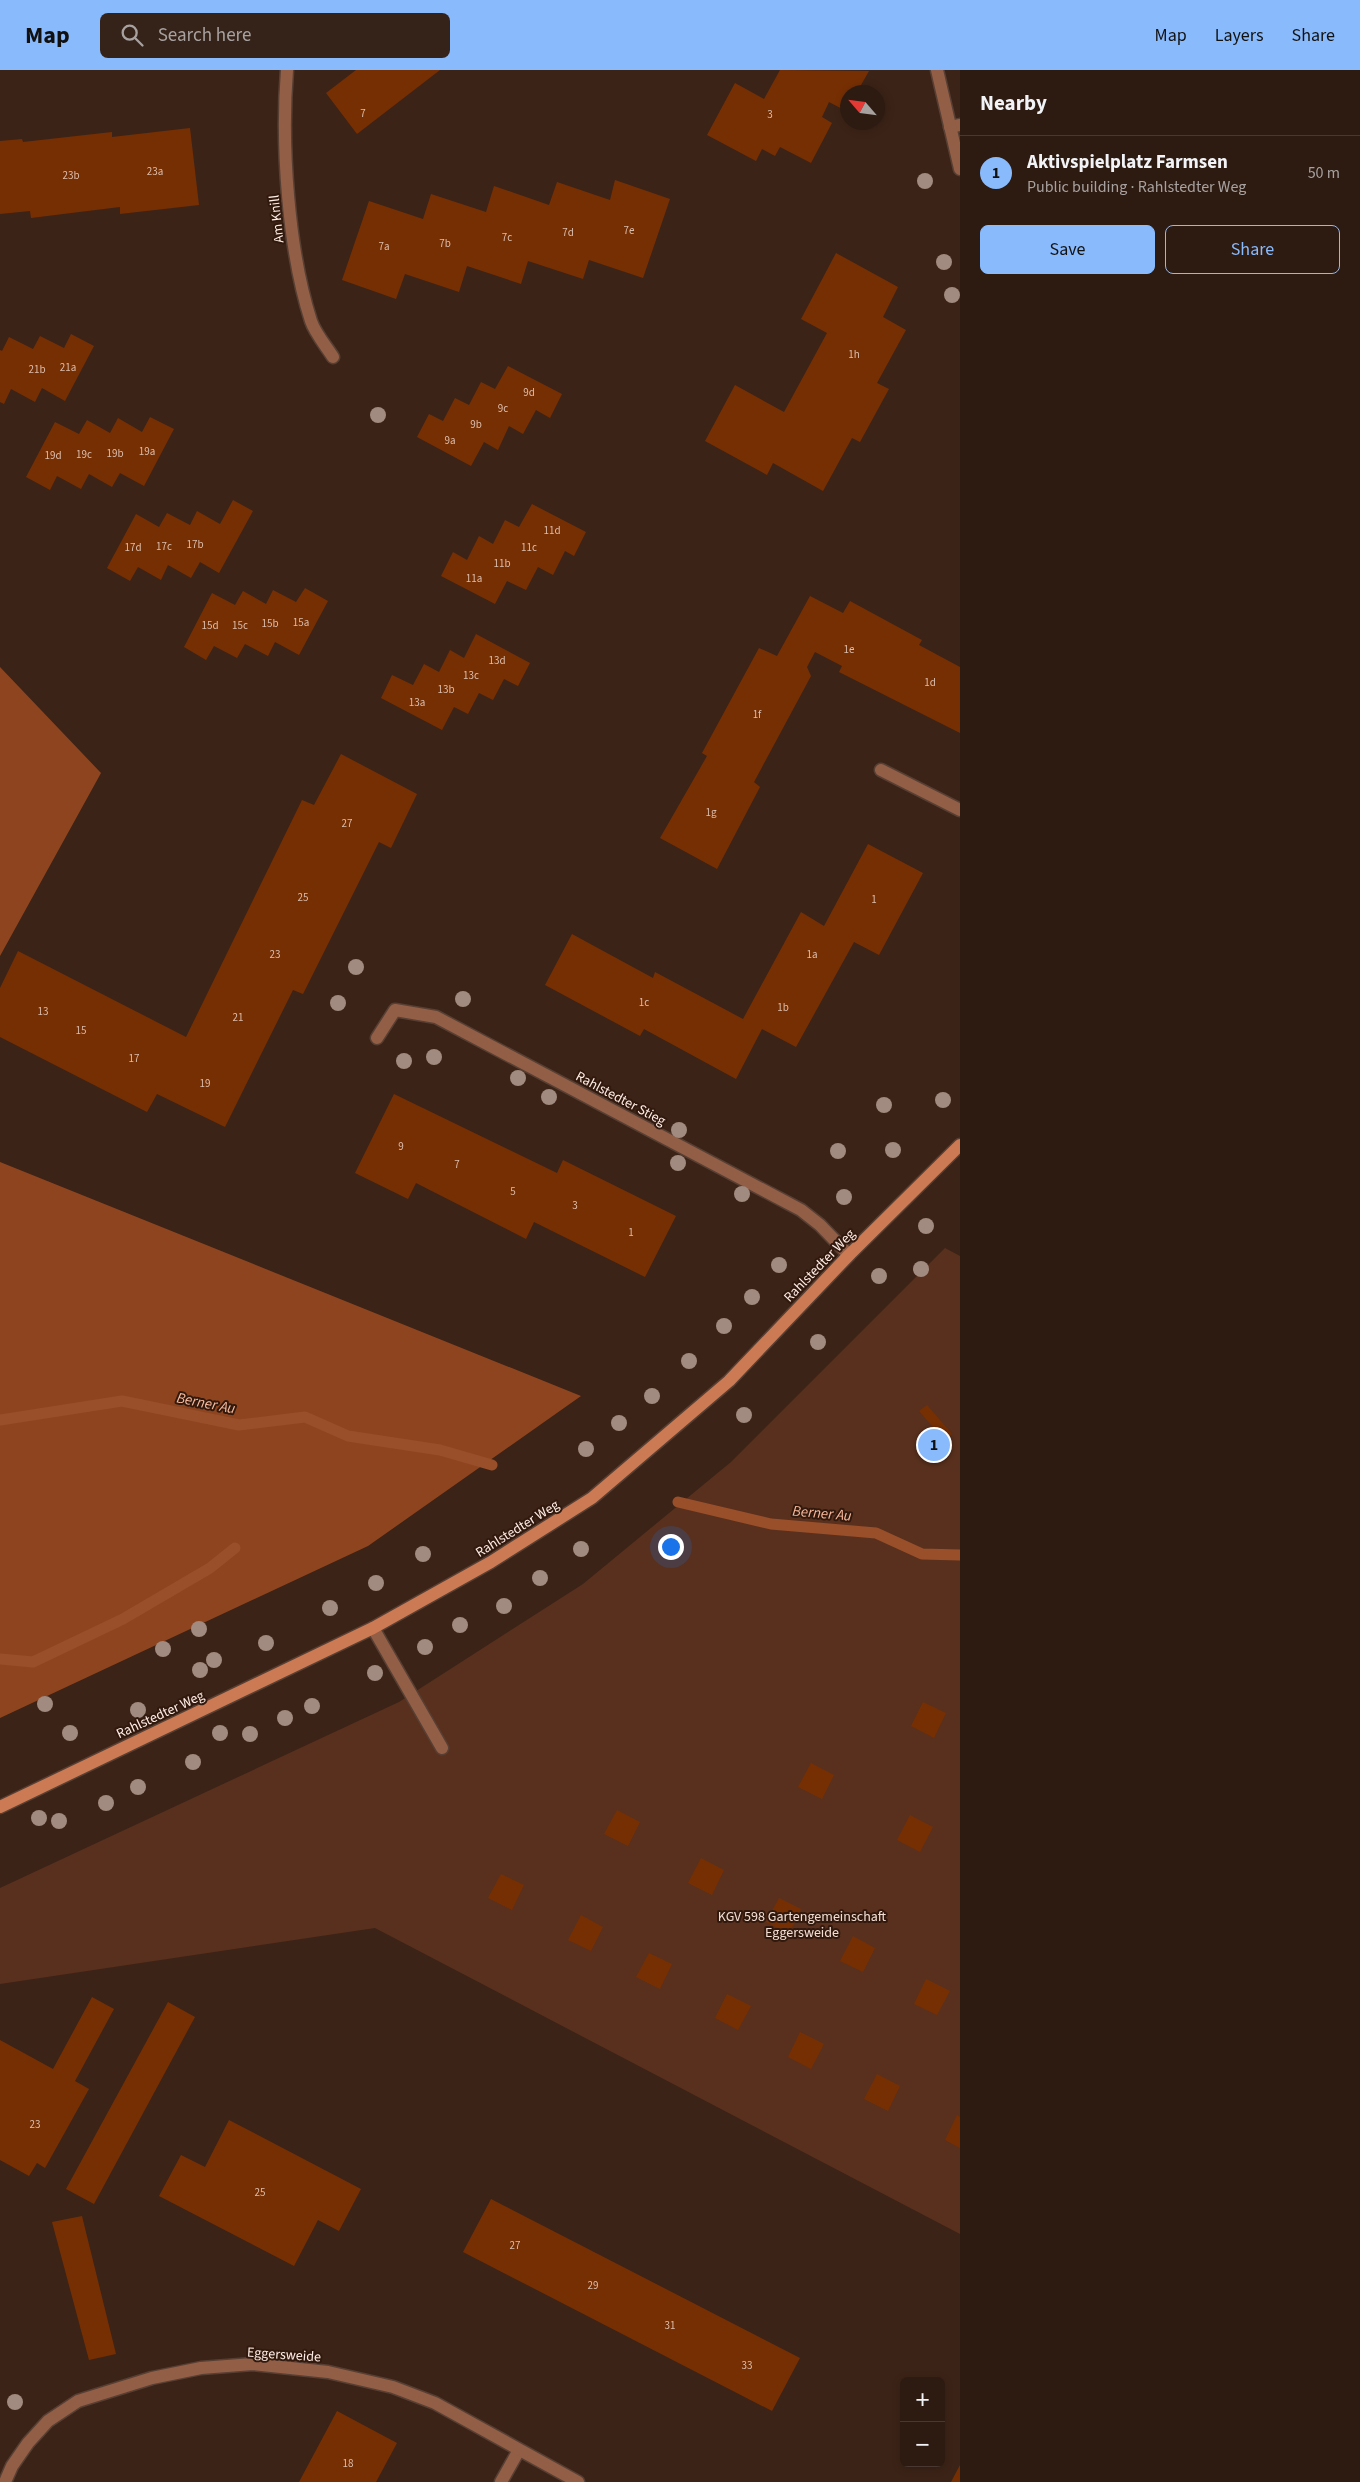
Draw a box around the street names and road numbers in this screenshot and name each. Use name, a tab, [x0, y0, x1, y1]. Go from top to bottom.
street label: Am Knill	[264, 193, 289, 244]
street label: Rahlstedter Stieg	[572, 1067, 669, 1131]
street label: Rahlstedter Weg	[780, 1225, 860, 1307]
street label: Rahlstedter Weg	[472, 1495, 563, 1563]
street label: Rahlstedter Weg	[113, 1686, 208, 1744]
street label: Eggersweide	[246, 2342, 322, 2368]

